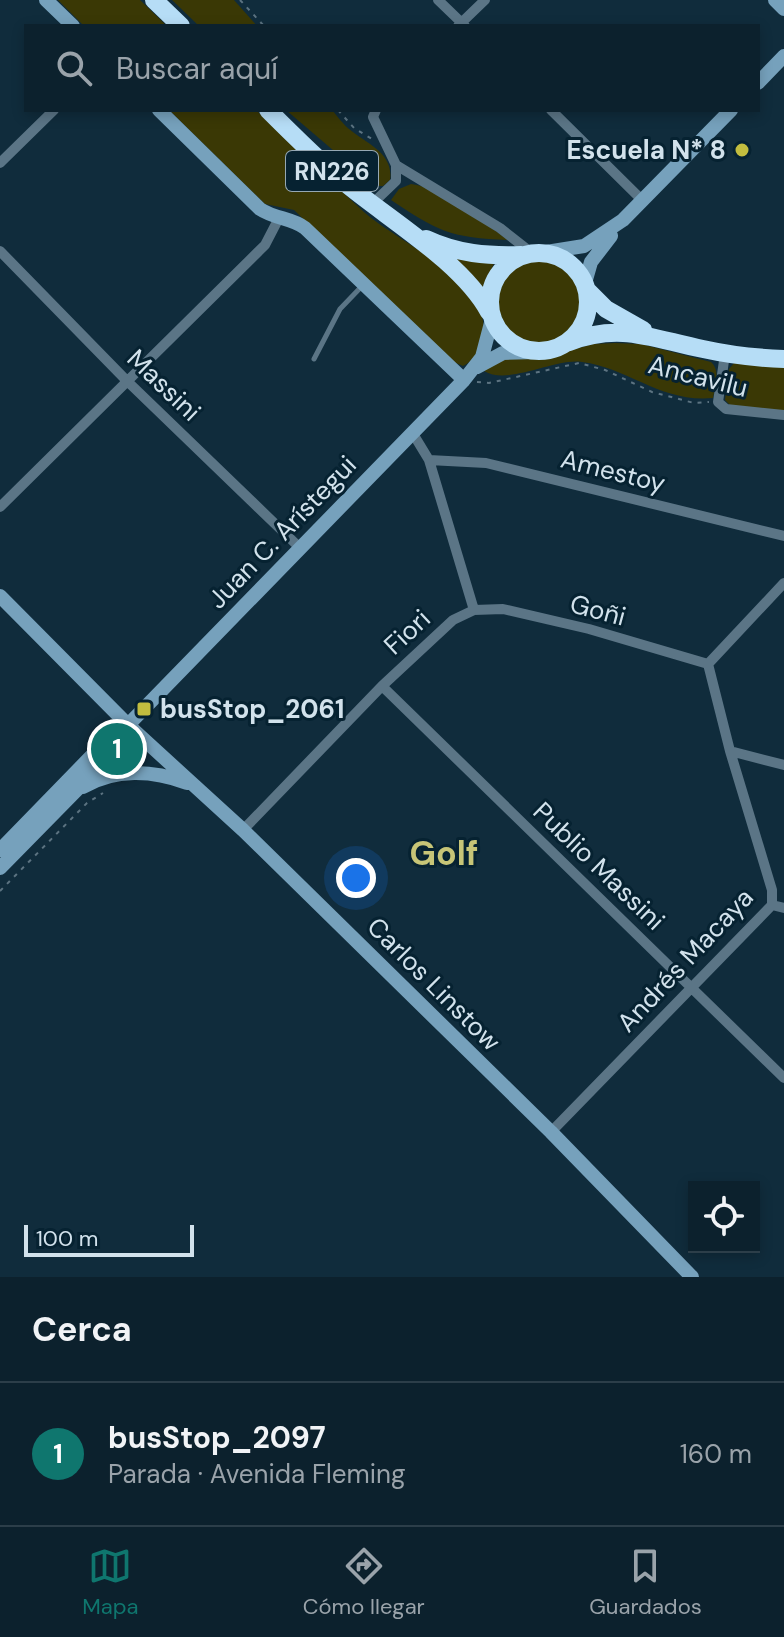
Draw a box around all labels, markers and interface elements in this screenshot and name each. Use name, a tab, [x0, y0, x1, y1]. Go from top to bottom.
search box	[24, 24, 760, 112]
icon: search	[52, 46, 96, 90]
text: Buscar aquí	[116, 49, 278, 88]
place label: Escuela N* 8	[566, 133, 726, 167]
marker: Escuela N* 8	[733, 141, 751, 159]
road number: RN226	[286, 151, 378, 191]
street label: Massini	[120, 342, 208, 428]
street label: Ancavilu	[645, 347, 751, 405]
street label: Amestoy	[557, 442, 669, 500]
street label: Juan C. Arístegui	[200, 448, 364, 616]
street label: Goñi	[566, 586, 630, 634]
street label: Fiori	[377, 602, 437, 662]
place label: busStop_2061	[160, 692, 344, 726]
marker: busStop_2061	[135, 700, 153, 718]
pin: 1	[91, 719, 143, 779]
street label: Publio Massini	[526, 795, 672, 937]
district label: Golf	[410, 831, 478, 876]
your location	[336, 858, 376, 898]
street label: Andrés Macaya	[610, 881, 760, 1039]
street label: Carlos Linstow	[360, 910, 508, 1058]
map controls	[688, 1181, 760, 1253]
button: locate	[688, 1181, 760, 1253]
scale bar	[24, 1221, 194, 1257]
text: 100 m	[36, 1224, 98, 1253]
text: Cerca	[32, 1307, 132, 1352]
text: busStop_2097	[108, 1418, 326, 1457]
text: 1	[53, 1437, 63, 1471]
text: 160 m	[680, 1437, 752, 1471]
text: Parada · Avenida Fleming	[108, 1457, 405, 1491]
tab: Mapa	[82, 1544, 138, 1621]
tab: Cómo llegar	[303, 1544, 425, 1621]
tab: Guardados	[589, 1544, 702, 1621]

